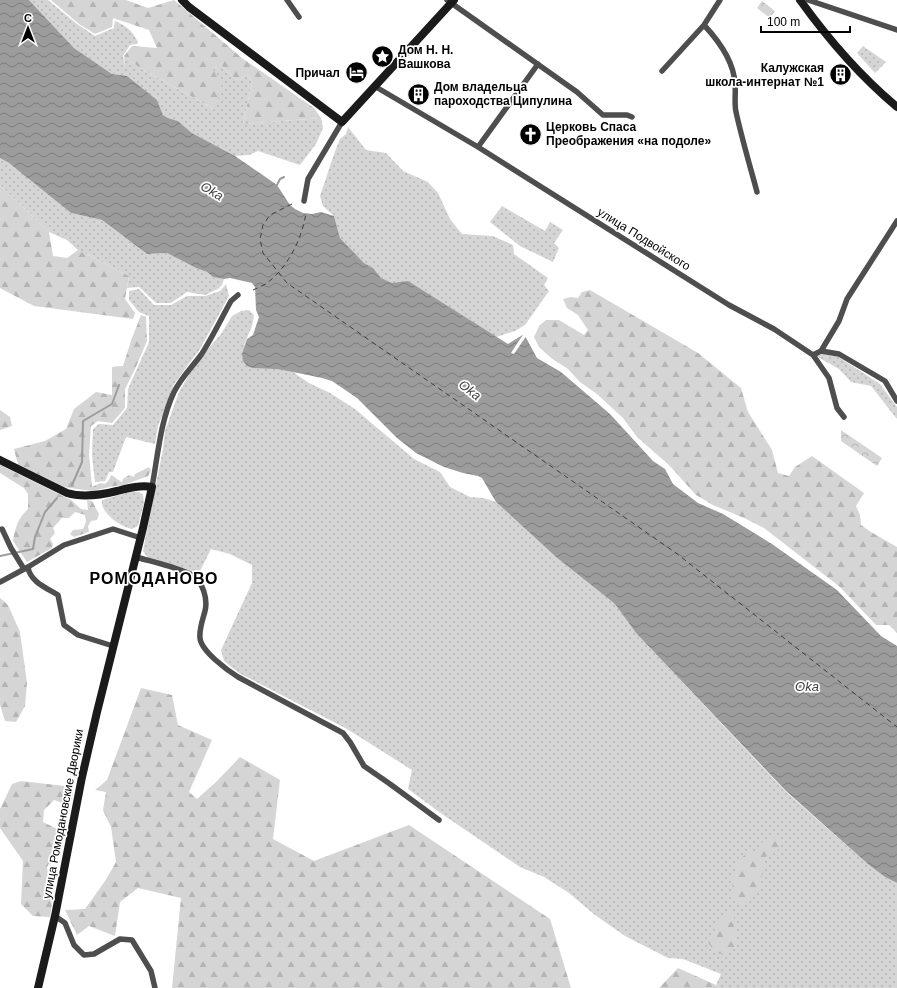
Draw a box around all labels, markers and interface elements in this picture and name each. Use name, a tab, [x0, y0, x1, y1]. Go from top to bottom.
north arrow	[8, 8, 48, 48]
scale bar	[761, 8, 850, 34]
text: С	[24, 12, 32, 24]
text: 100 m	[767, 15, 800, 29]
place label: Дом Н. Н. Вашкова	[398, 43, 453, 71]
place icon: Дом Н. Н. Вашкова	[369, 44, 395, 70]
hotel icon: Причал	[343, 60, 369, 86]
place label: Калужская школа-интернат №1	[705, 61, 824, 89]
building icon: Калужская школа-интернат №1	[827, 62, 853, 88]
place label: Причал	[295, 66, 340, 80]
place label: Дом владельца пароходства Ципулина	[434, 80, 572, 108]
building icon: Дом владельца пароходства Ципулина	[406, 81, 432, 107]
place label: Церковь Спаса Преображения «на подоле»	[546, 120, 711, 148]
church icon: Церковь Спаса Преображения «на подоле»	[518, 121, 544, 147]
water label: Oka	[198, 178, 226, 204]
street label: улица Подвойского	[595, 205, 693, 273]
water label: Oka	[456, 377, 484, 403]
district label: РОМОДАНОВО	[89, 570, 219, 587]
water label: Oka	[795, 679, 819, 694]
street label: улица Ромодановские Дворики	[40, 728, 86, 900]

